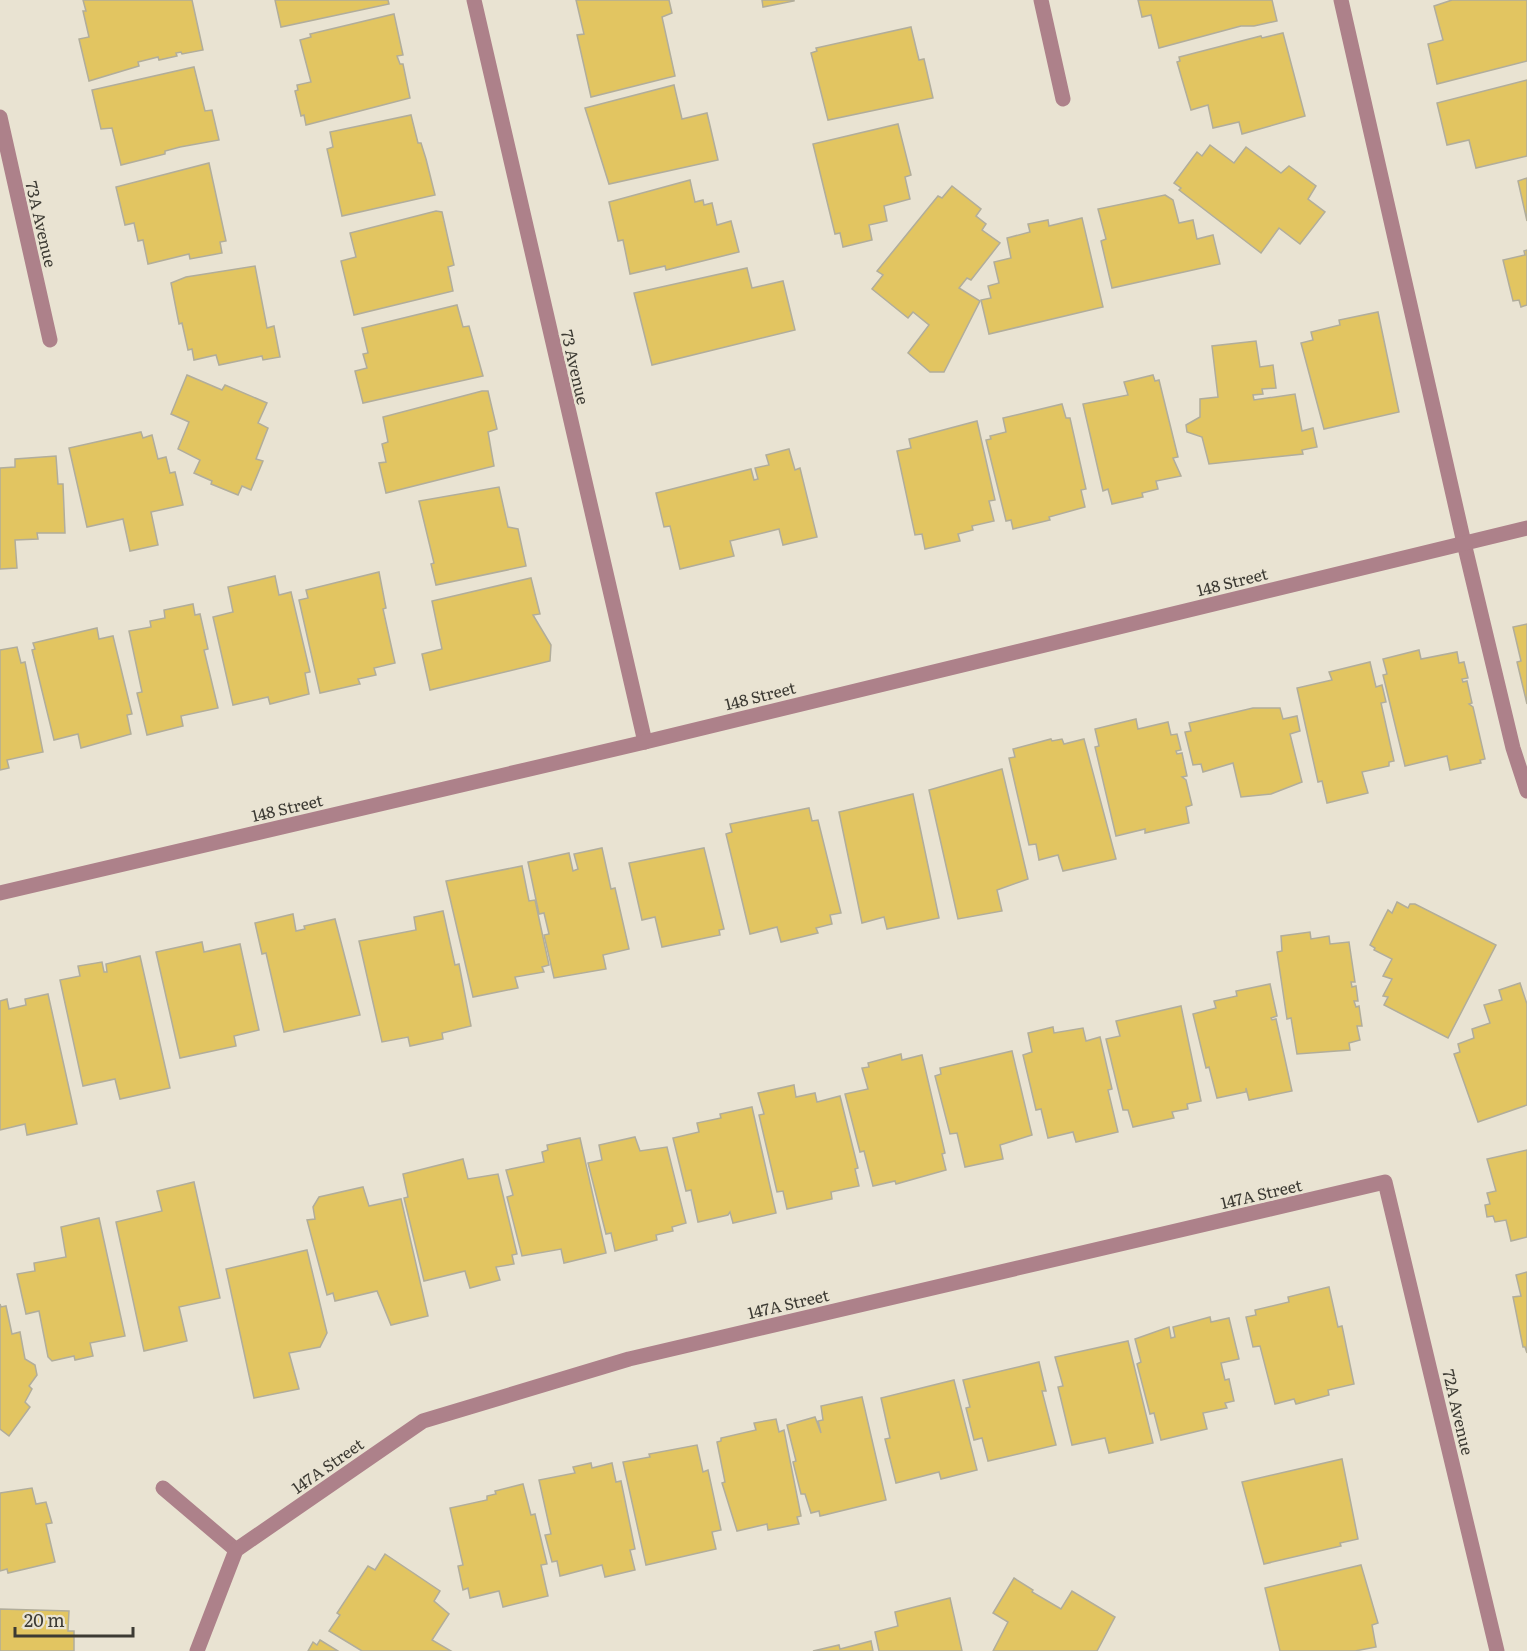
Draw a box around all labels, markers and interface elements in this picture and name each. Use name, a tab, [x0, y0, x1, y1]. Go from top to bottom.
street label: 73A Avenue	[20, 179, 64, 269]
street label: 73 Avenue	[556, 327, 596, 407]
street label: 148 Street	[1194, 560, 1271, 601]
street label: 148 Street	[722, 674, 799, 715]
street label: 148 Street	[249, 787, 326, 827]
street label: 147A Street	[1218, 1172, 1305, 1214]
street label: 147A Street	[745, 1282, 832, 1324]
street label: 72A Avenue	[1437, 1367, 1481, 1457]
street label: 147A Street	[286, 1431, 368, 1499]
scale bar	[15, 1600, 134, 1638]
text: 20 m	[24, 1606, 65, 1633]

